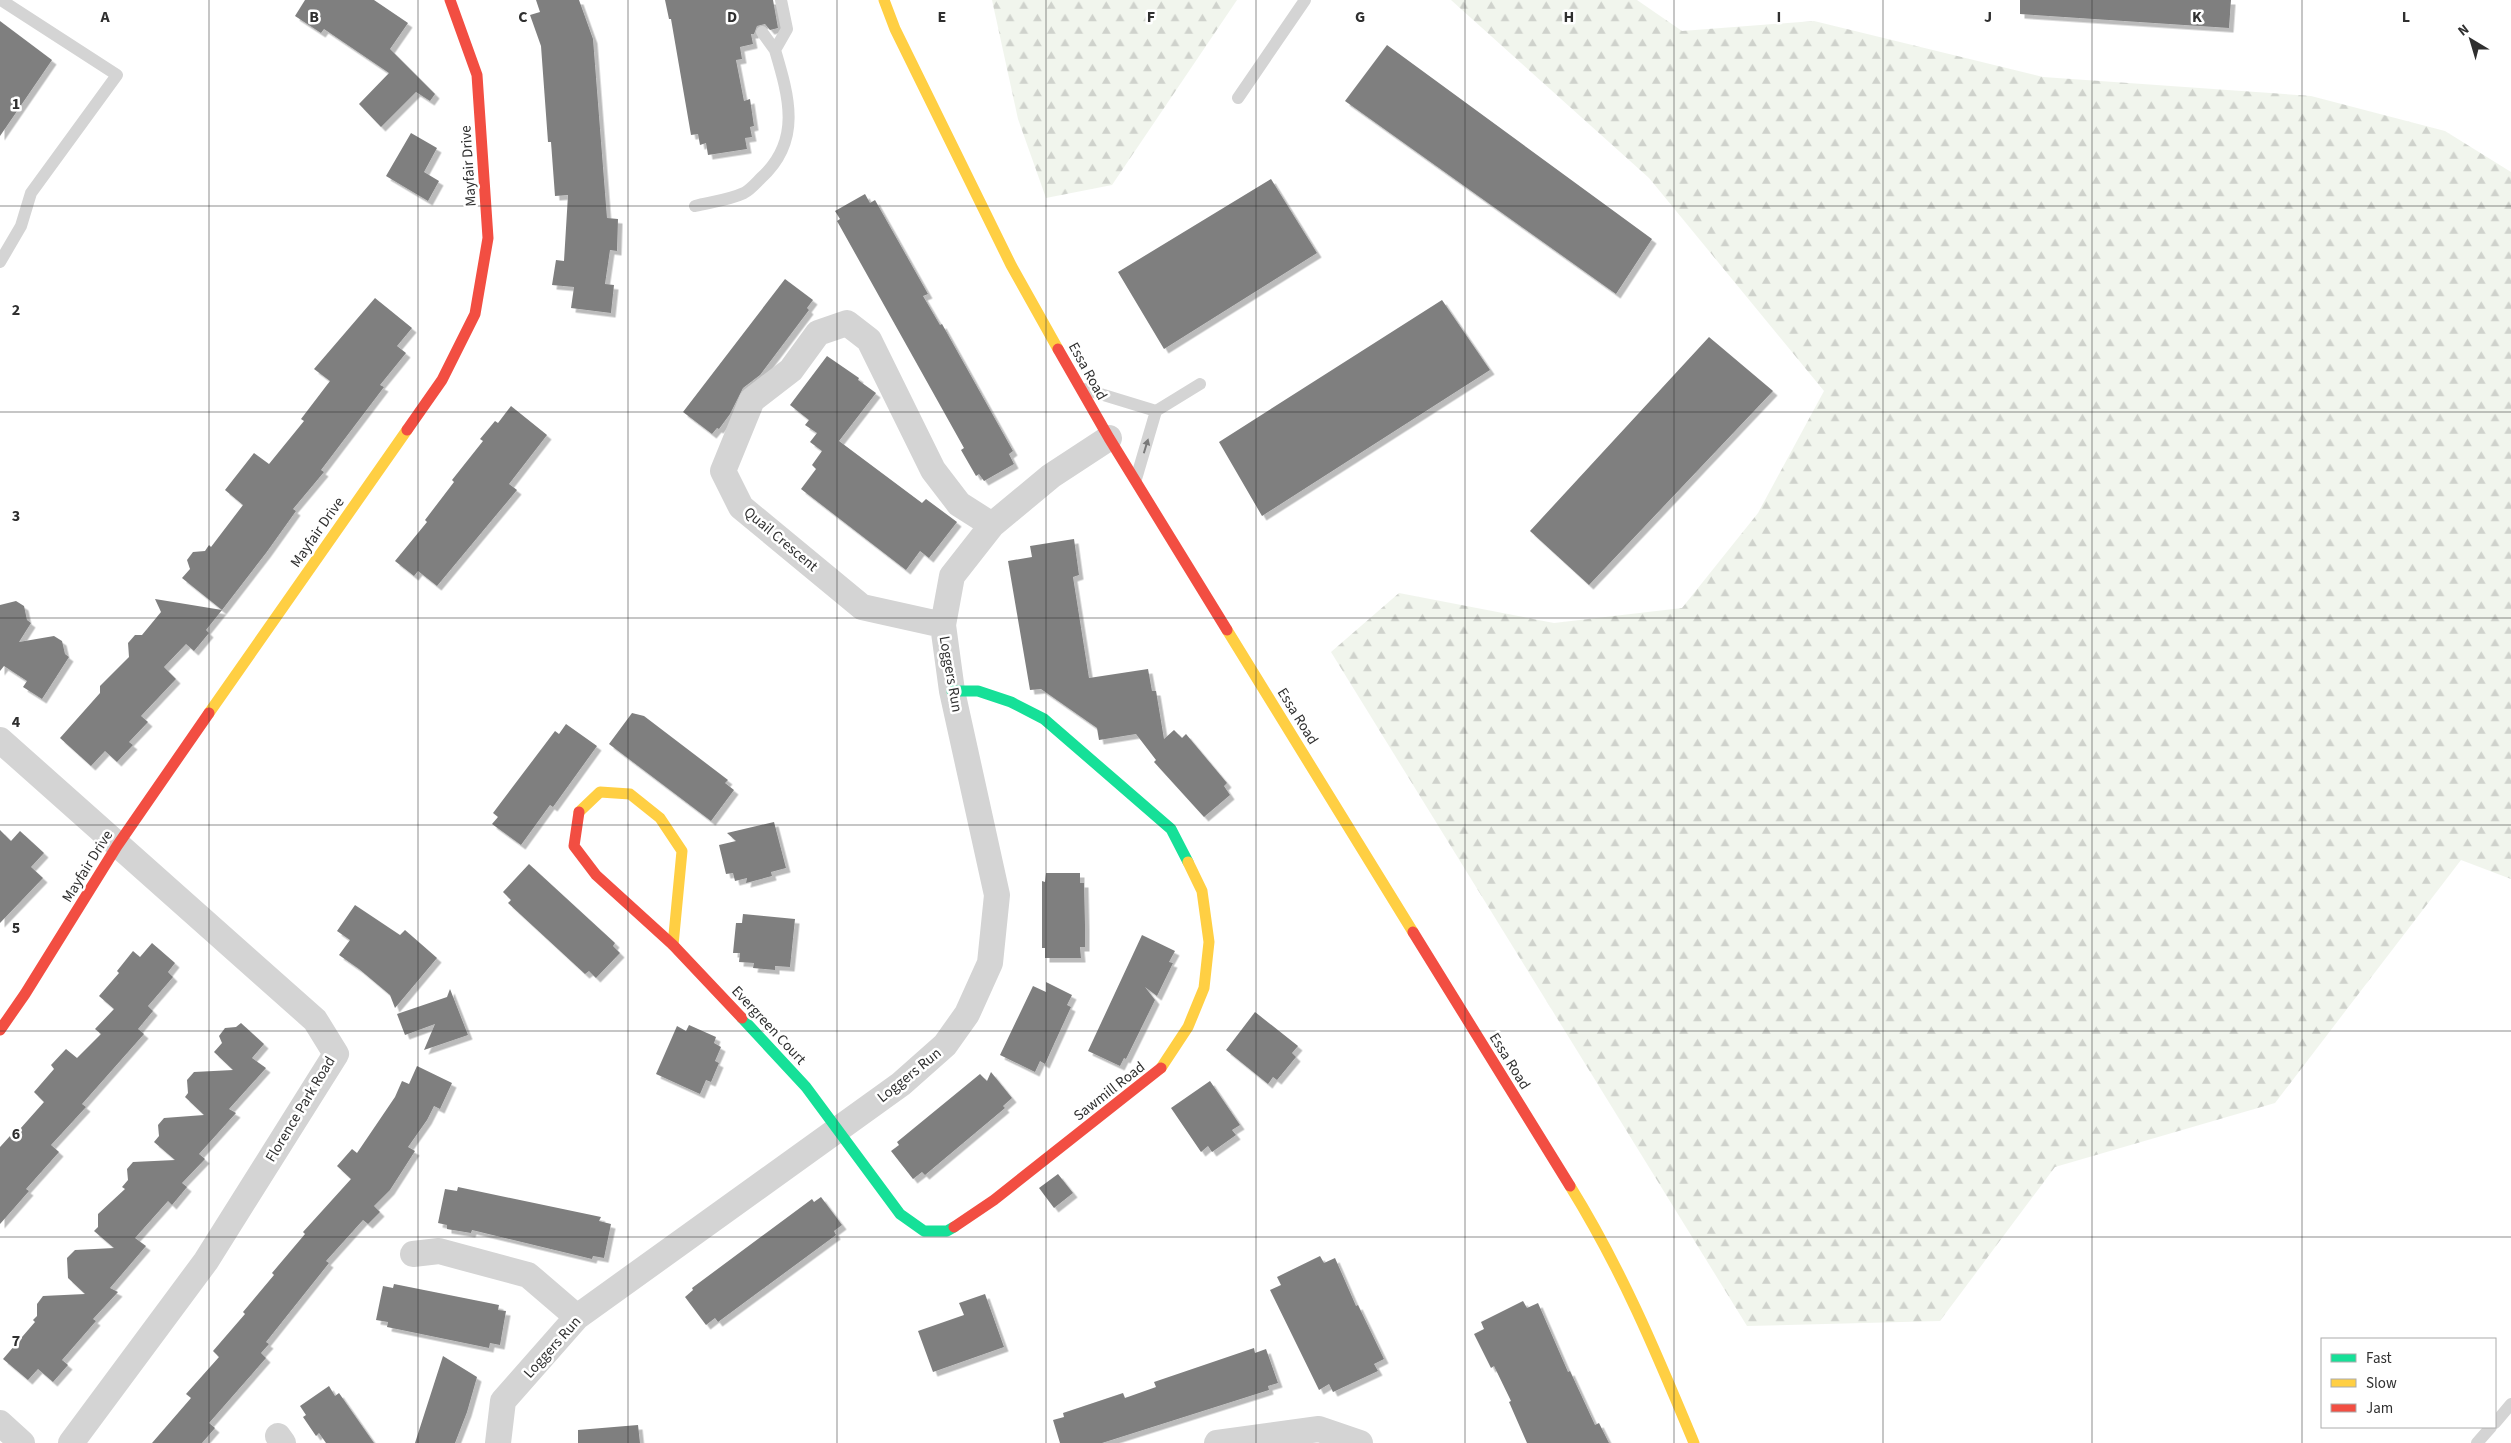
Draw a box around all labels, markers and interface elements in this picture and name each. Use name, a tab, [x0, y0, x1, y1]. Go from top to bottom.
text: A	[99, 6, 110, 28]
text: B	[309, 6, 319, 28]
text: C	[518, 6, 528, 28]
text: D	[727, 6, 737, 28]
text: E	[938, 6, 946, 28]
text: F	[1147, 6, 1155, 28]
text: G	[1355, 6, 1365, 28]
text: H	[1564, 6, 1574, 28]
text: I	[1777, 6, 1781, 28]
text: J	[1984, 6, 1992, 28]
text: K	[2192, 6, 2202, 28]
text: L	[2402, 6, 2410, 28]
north arrow	[2446, 15, 2496, 65]
text: N	[2454, 20, 2473, 41]
text: 1	[12, 93, 20, 115]
street label: Mayfair Drive	[455, 125, 482, 207]
text: 2	[12, 299, 20, 321]
street label: Essa Road	[1063, 338, 1112, 404]
one-way arrow	[1142, 438, 1150, 453]
street label: Mayfair Drive	[285, 493, 349, 572]
street label: Quail Crescent	[739, 502, 822, 577]
text: 3	[12, 505, 20, 527]
street label: Loggers Run	[933, 634, 968, 714]
street label: Essa Road	[1272, 684, 1323, 749]
text: 4	[12, 711, 21, 733]
street label: Mayfair Drive	[57, 826, 118, 906]
text: 5	[12, 917, 20, 939]
street label: Evergreen Court	[727, 981, 811, 1069]
street label: Essa Road	[1484, 1029, 1535, 1094]
street label: Loggers Run	[873, 1043, 946, 1108]
street label: Florence Park Road	[260, 1052, 340, 1166]
street label: Sawmill Road	[1069, 1057, 1149, 1126]
text: 6	[12, 1123, 20, 1145]
street label: Loggers Run	[519, 1312, 586, 1383]
text: 7	[12, 1330, 20, 1352]
legend	[2321, 1338, 2496, 1428]
text: Fast	[2366, 1348, 2392, 1369]
text: Slow	[2366, 1373, 2397, 1394]
text: Jam	[2366, 1398, 2393, 1419]

